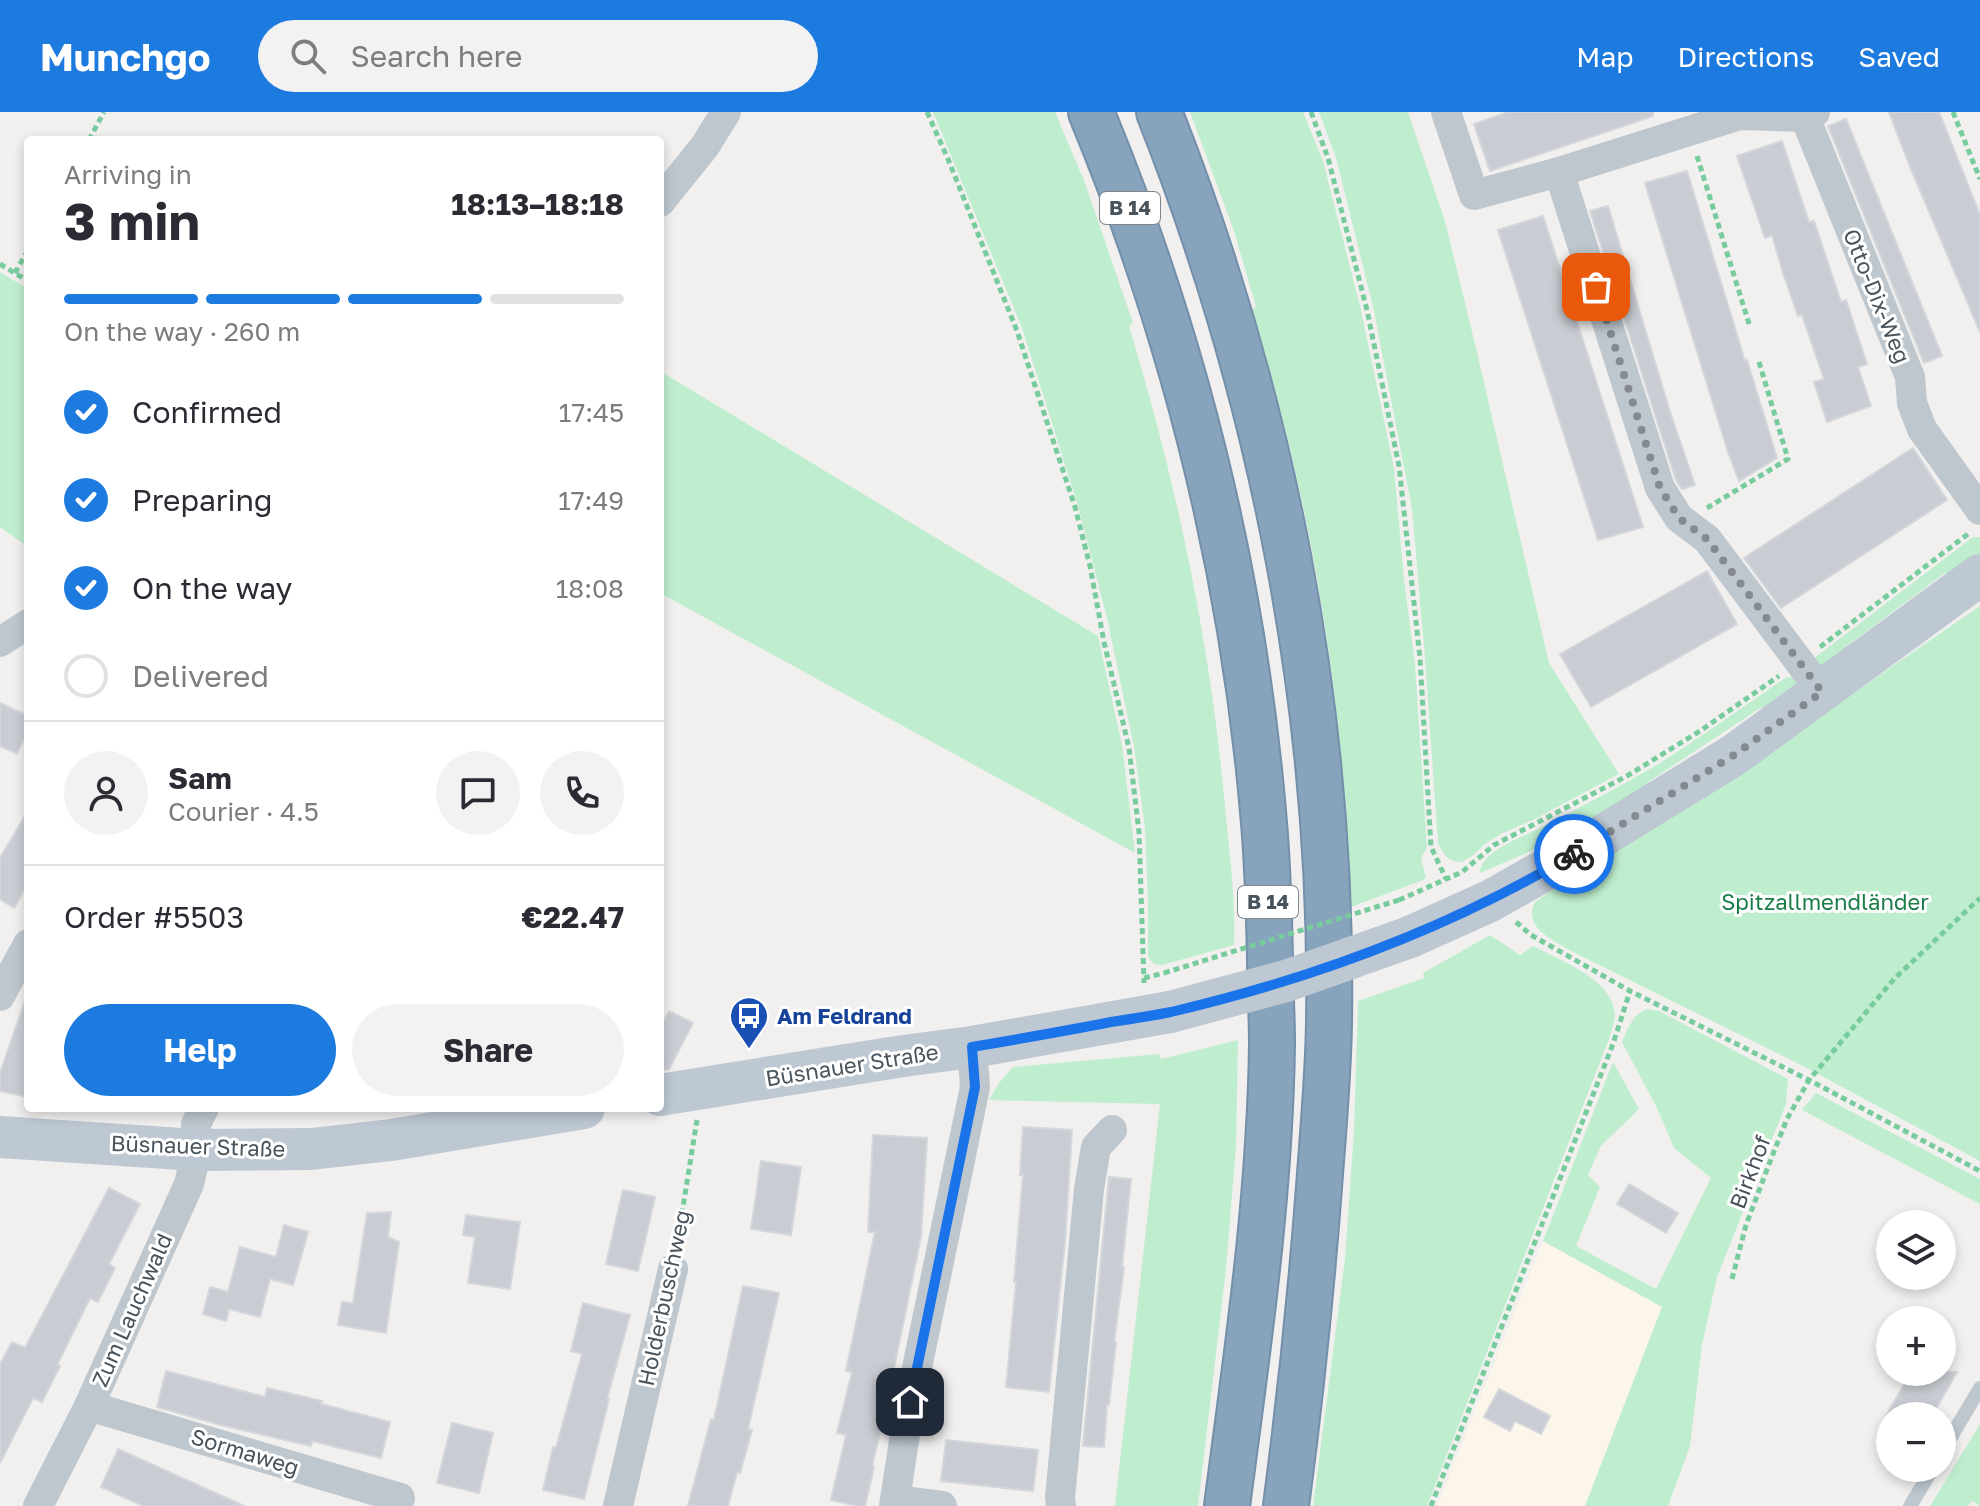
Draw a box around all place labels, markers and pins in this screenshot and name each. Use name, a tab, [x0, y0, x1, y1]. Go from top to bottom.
pin	[1562, 253, 1630, 321]
bus stop icon: Am Feldrand	[728, 995, 770, 1050]
place label: Am Feldrand	[777, 1002, 912, 1029]
pin	[876, 1368, 944, 1436]

